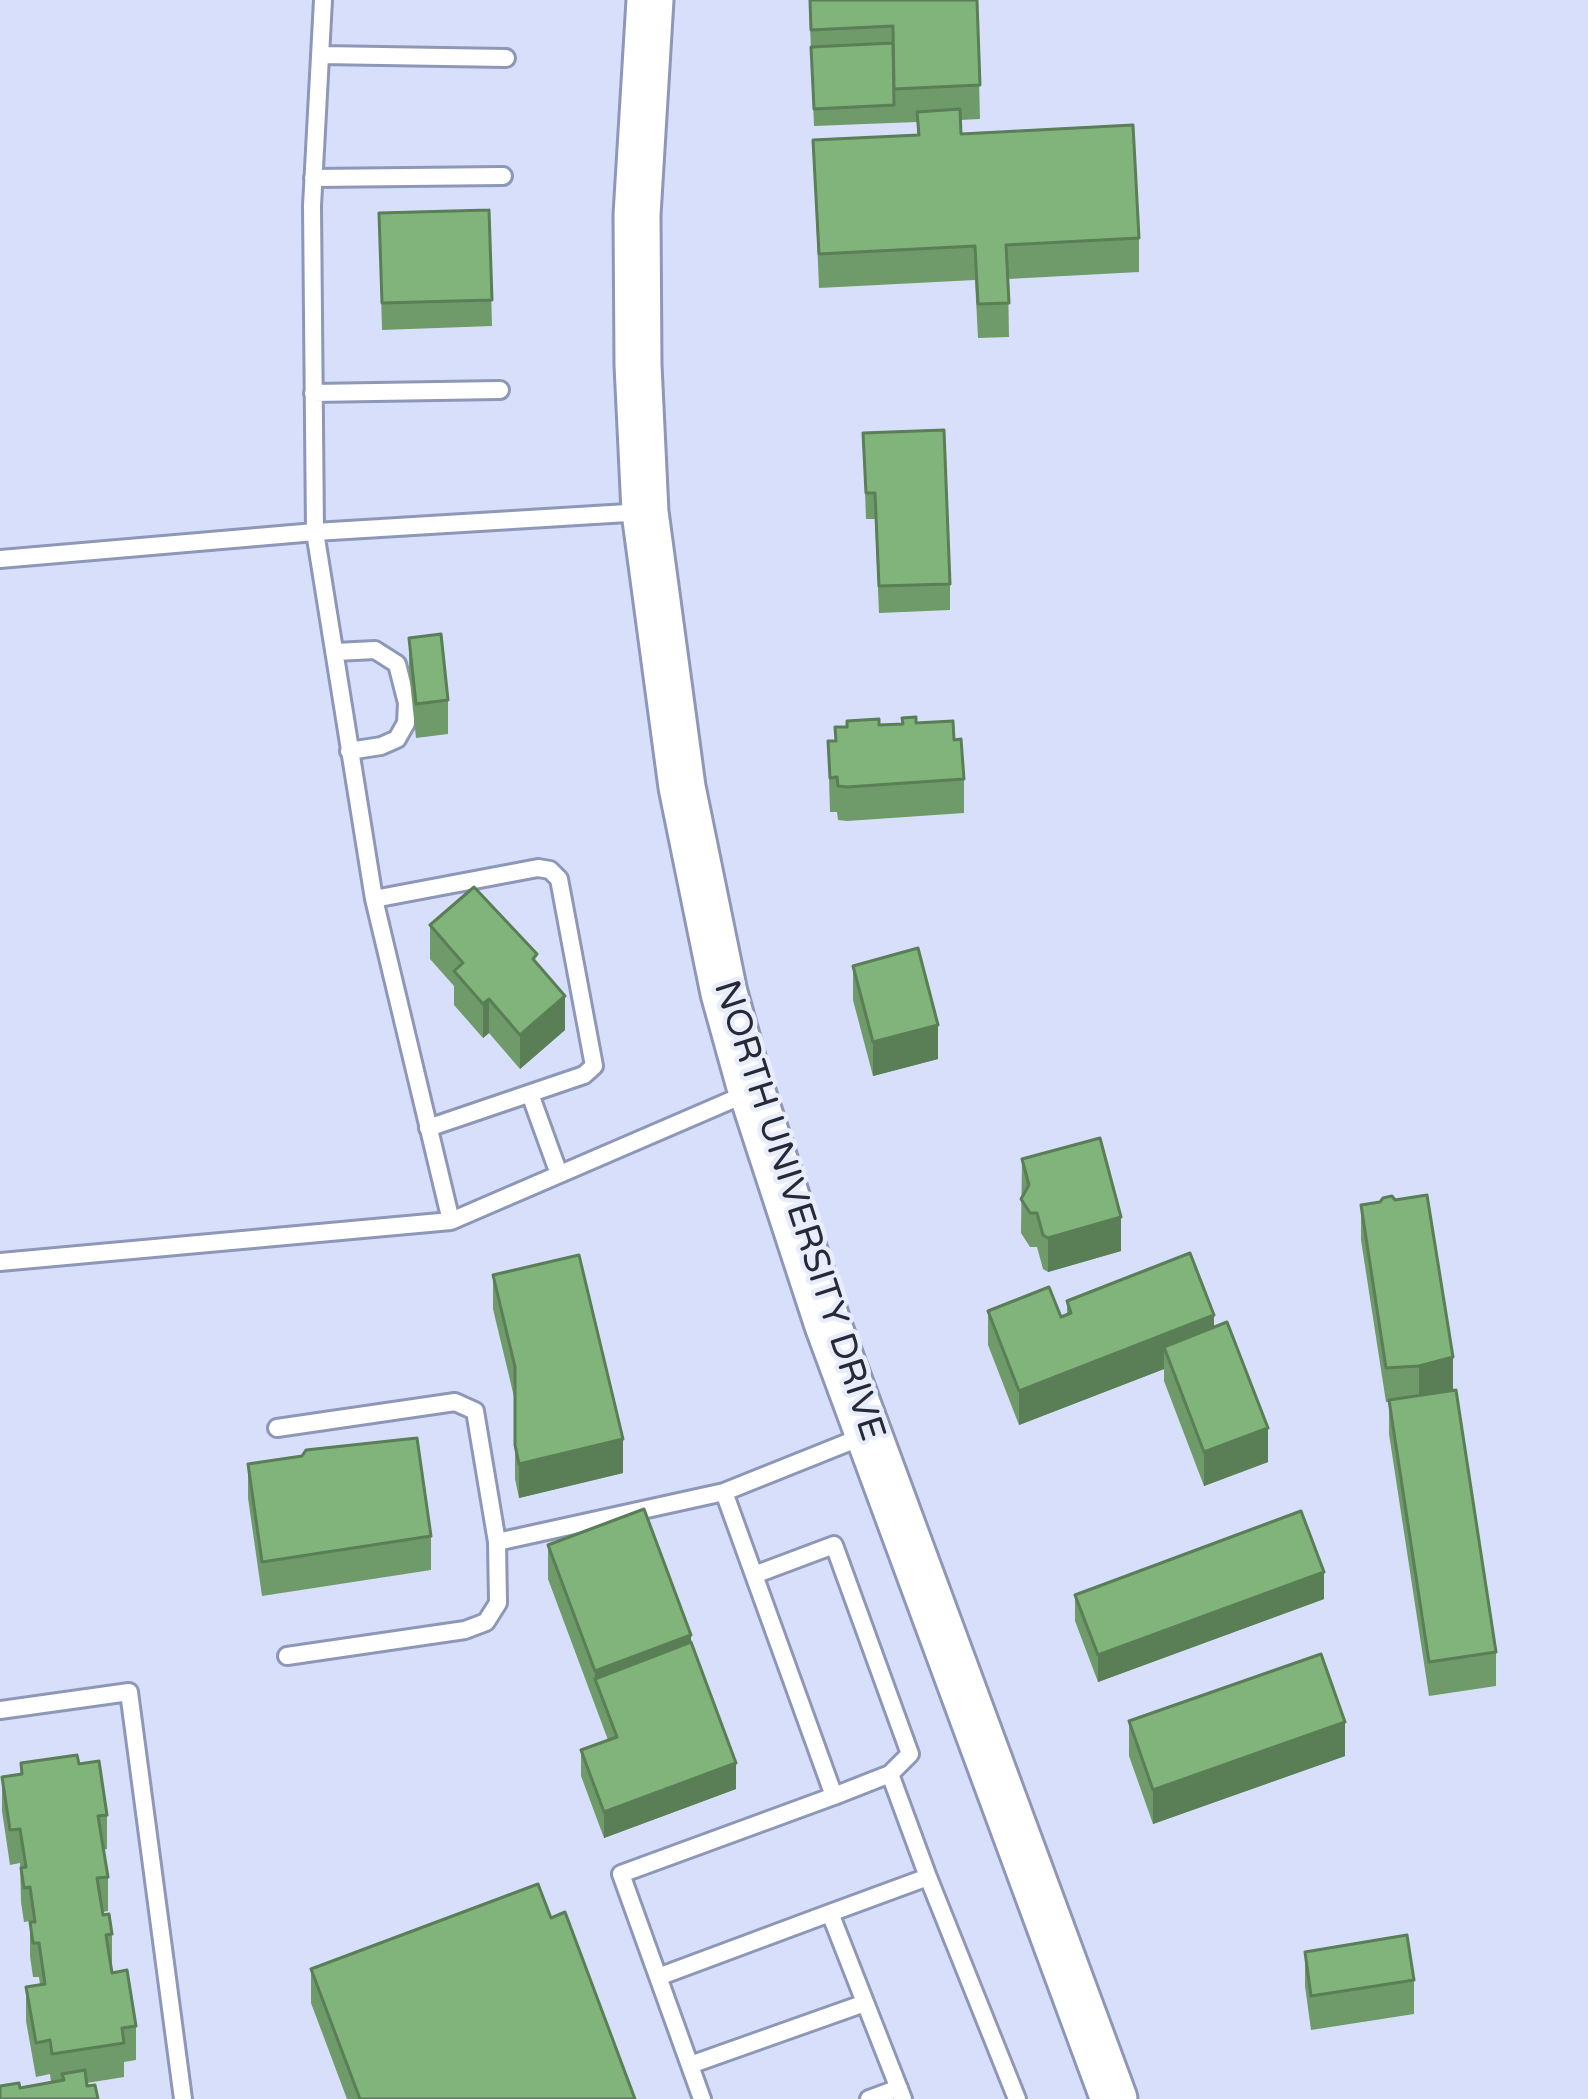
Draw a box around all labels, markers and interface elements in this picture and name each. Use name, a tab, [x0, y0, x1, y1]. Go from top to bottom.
street label: NORTH UNIVERSITY DRIVE	[703, 975, 893, 1447]

